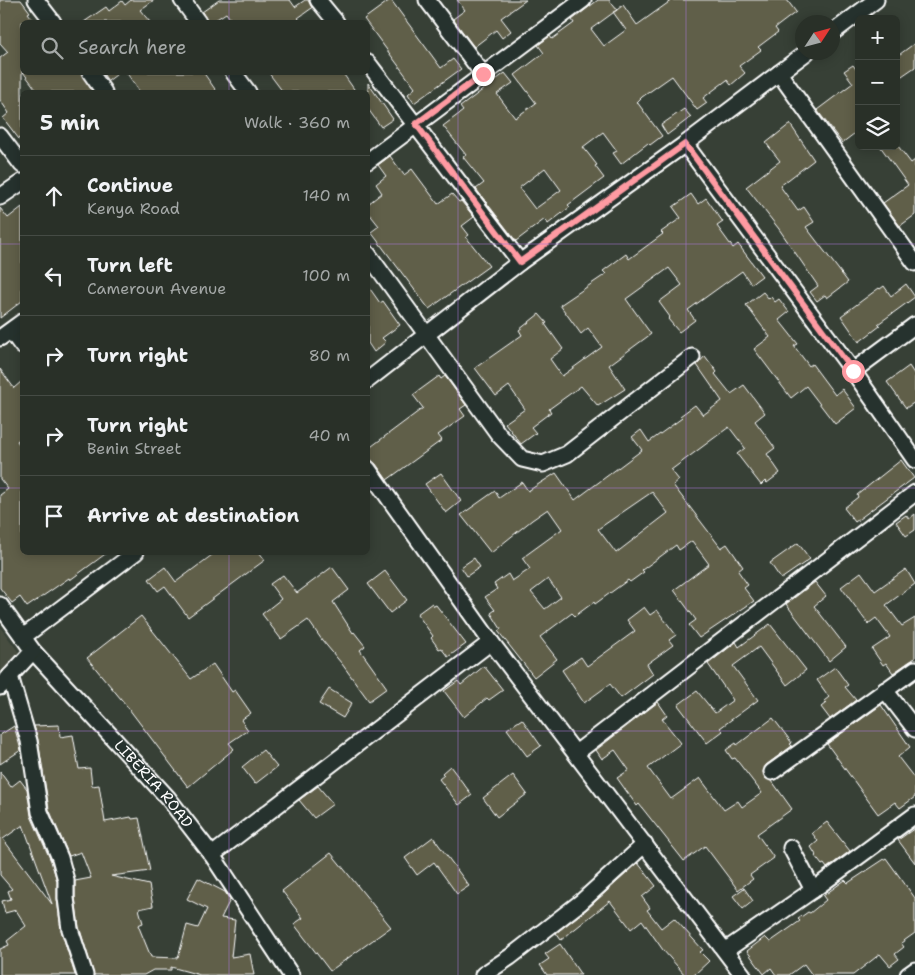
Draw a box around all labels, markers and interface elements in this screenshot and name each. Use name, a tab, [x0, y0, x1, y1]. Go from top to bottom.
north arrow	[795, 15, 840, 60]
map controls	[855, 15, 900, 150]
button: +	[855, 15, 900, 60]
search box	[20, 20, 370, 75]
icon: search	[38, 34, 66, 62]
text: Search here	[78, 35, 187, 60]
button: −	[855, 60, 900, 105]
route end	[472, 63, 495, 86]
button: layers	[855, 105, 900, 150]
text: 5 min	[40, 109, 100, 137]
text: Walk · 360 m	[244, 112, 350, 133]
text: Continue	[87, 173, 173, 198]
icon: ahead	[40, 182, 68, 210]
text: 140 m	[303, 185, 350, 206]
text: Kenya Road	[87, 198, 180, 219]
text: Turn left	[87, 253, 173, 278]
icon: left	[40, 262, 68, 290]
text: 100 m	[302, 265, 350, 286]
text: Cameroun Avenue	[87, 278, 226, 299]
icon: right	[40, 342, 68, 370]
text: Turn right	[87, 343, 188, 368]
text: 80 m	[309, 345, 350, 366]
route start	[842, 360, 865, 383]
text: Turn right	[87, 413, 188, 438]
icon: right	[40, 422, 68, 450]
text: 40 m	[308, 425, 350, 446]
text: Benin Street	[87, 438, 181, 459]
icon: arrive	[40, 502, 68, 530]
text: Arrive at destination	[87, 503, 299, 528]
street label: LIBERIA ROAD	[110, 736, 197, 832]

